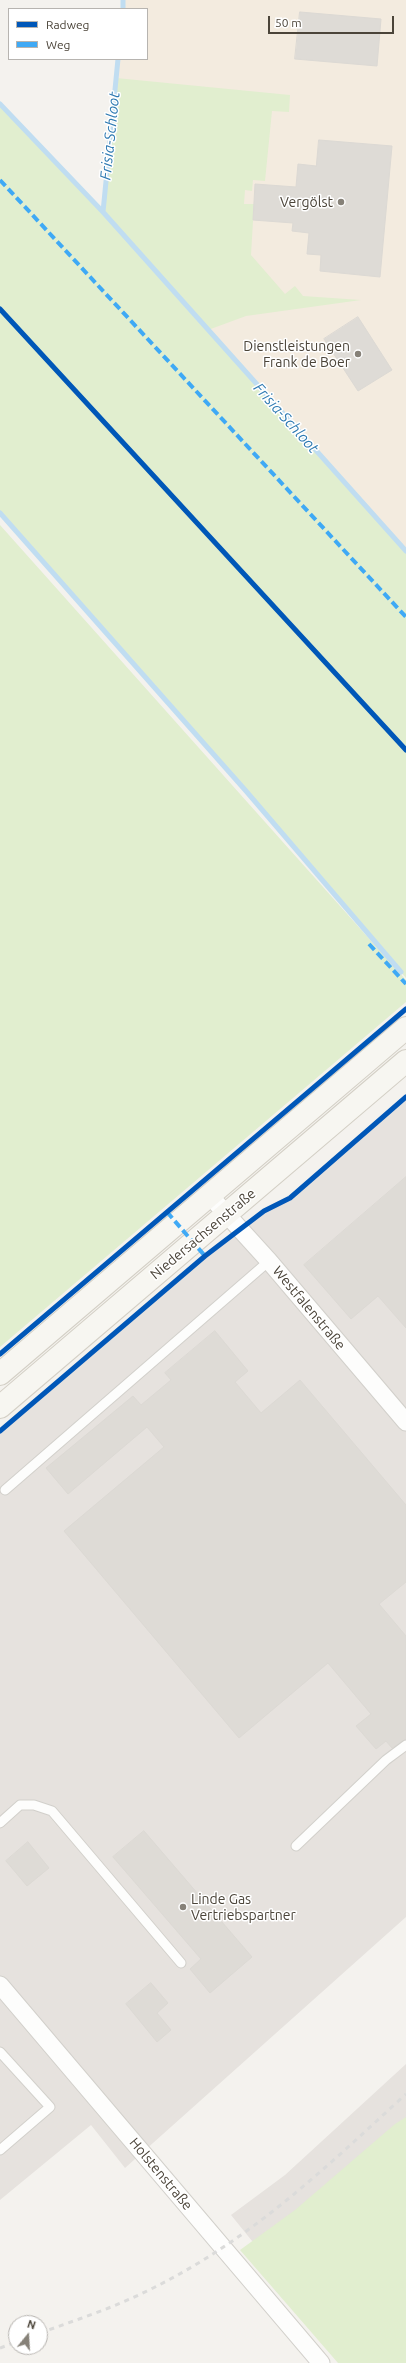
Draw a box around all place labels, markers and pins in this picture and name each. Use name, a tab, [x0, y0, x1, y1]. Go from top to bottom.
place label: Vergölst	[280, 194, 333, 210]
marker: Vergölst	[336, 197, 346, 207]
place label: Dienstleistungen Frank de Boer	[243, 338, 350, 370]
marker: Dienstleistungen Frank de Boer	[353, 349, 363, 359]
place label: Linde Gas Vertriebspartner	[191, 1891, 296, 1924]
marker: Linde Gas Vertriebspartner	[178, 1902, 188, 1912]

